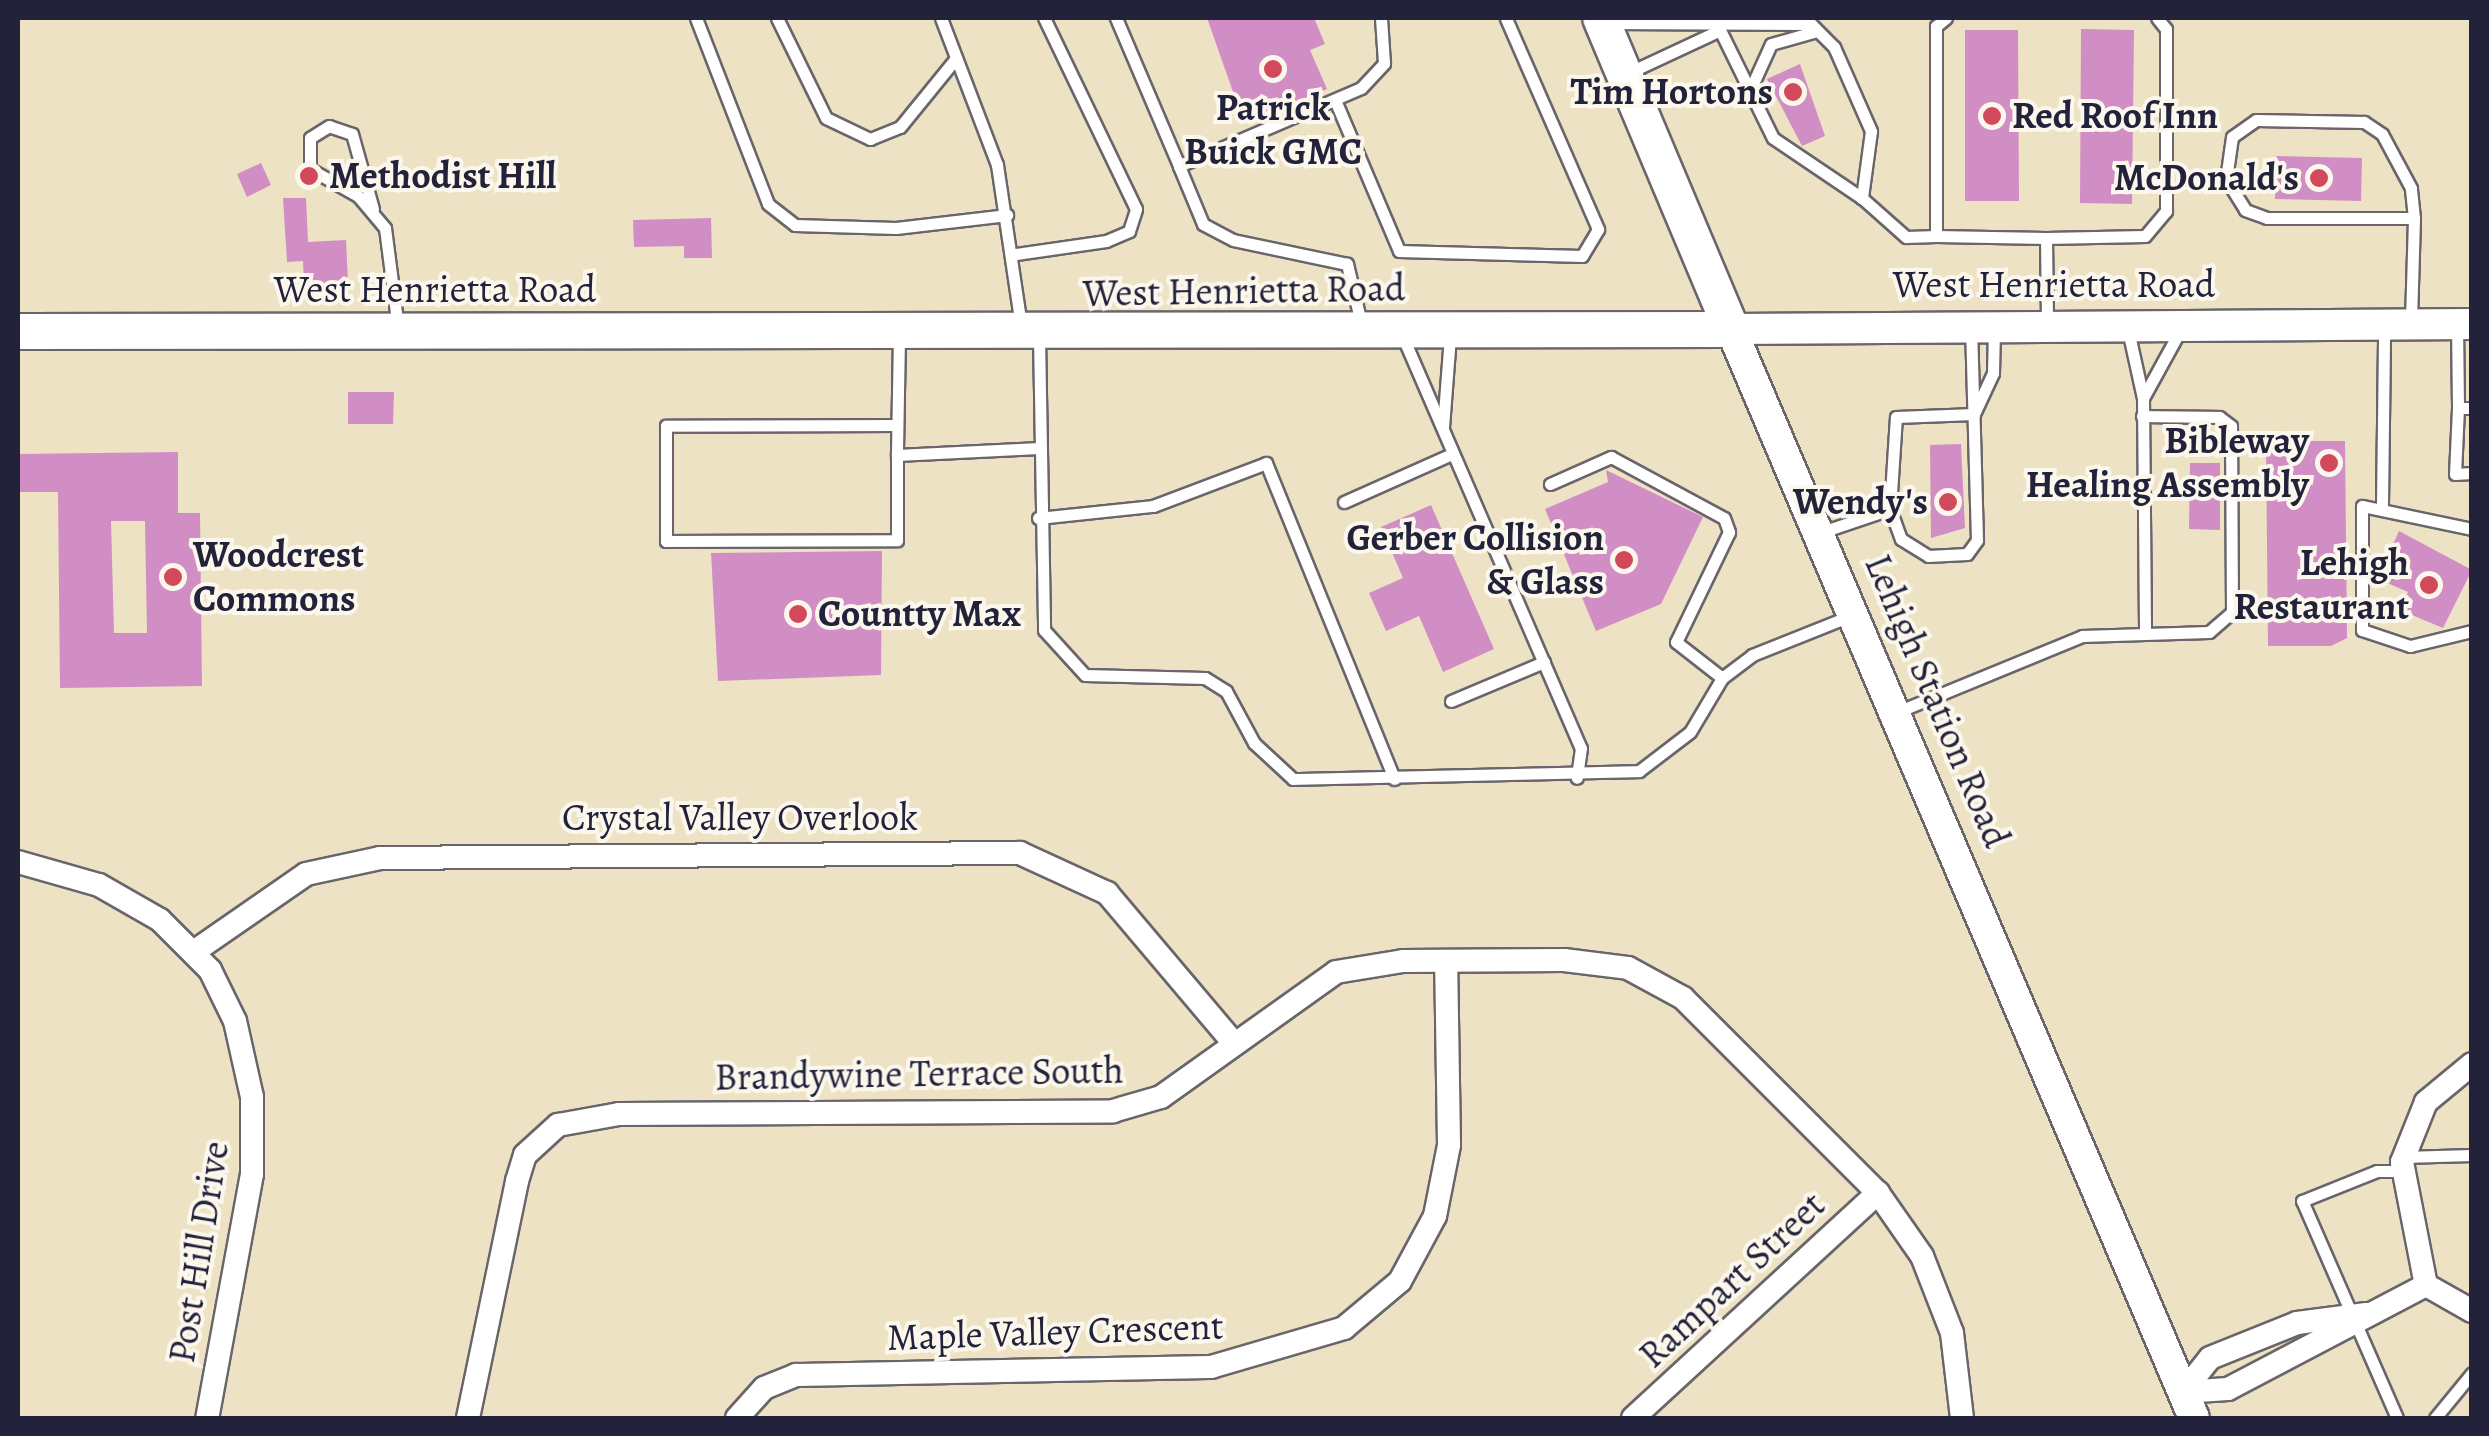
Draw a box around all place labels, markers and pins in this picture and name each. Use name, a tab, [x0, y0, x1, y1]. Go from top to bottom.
marker: Patrick Buick GMC	[1262, 58, 1284, 80]
place label: Tim Hortons	[1570, 69, 1773, 115]
marker: Tim Hortons	[1782, 81, 1804, 103]
place label: Patrick Buick GMC	[1184, 85, 1362, 174]
place label: Red Roof Inn	[2012, 93, 2218, 139]
marker: Red Roof Inn	[1981, 105, 2003, 127]
place label: Methodist Hill	[329, 153, 556, 199]
place label: McDonald's	[2114, 155, 2299, 201]
marker: Methodist Hill	[298, 165, 320, 187]
marker: McDonald's	[2308, 167, 2330, 189]
place label: Bibleway Healing Assembly	[2026, 418, 2309, 508]
marker: Bibleway Healing Assembly	[2318, 452, 2340, 474]
place label: Wendy's	[1793, 479, 1928, 525]
marker: Wendy's	[1937, 491, 1959, 513]
place label: Gerber Collision & Glass	[1347, 515, 1604, 604]
place label: Woodcrest Commons	[193, 532, 364, 622]
place label: Lehigh Restaurant	[2233, 540, 2409, 630]
marker: Gerber Collision & Glass	[1613, 549, 1635, 571]
marker: Woodcrest Commons	[162, 566, 184, 588]
marker: Lehigh Restaurant	[2418, 574, 2440, 596]
place label: Countty Max	[818, 591, 1021, 637]
marker: Countty Max	[787, 603, 809, 625]

